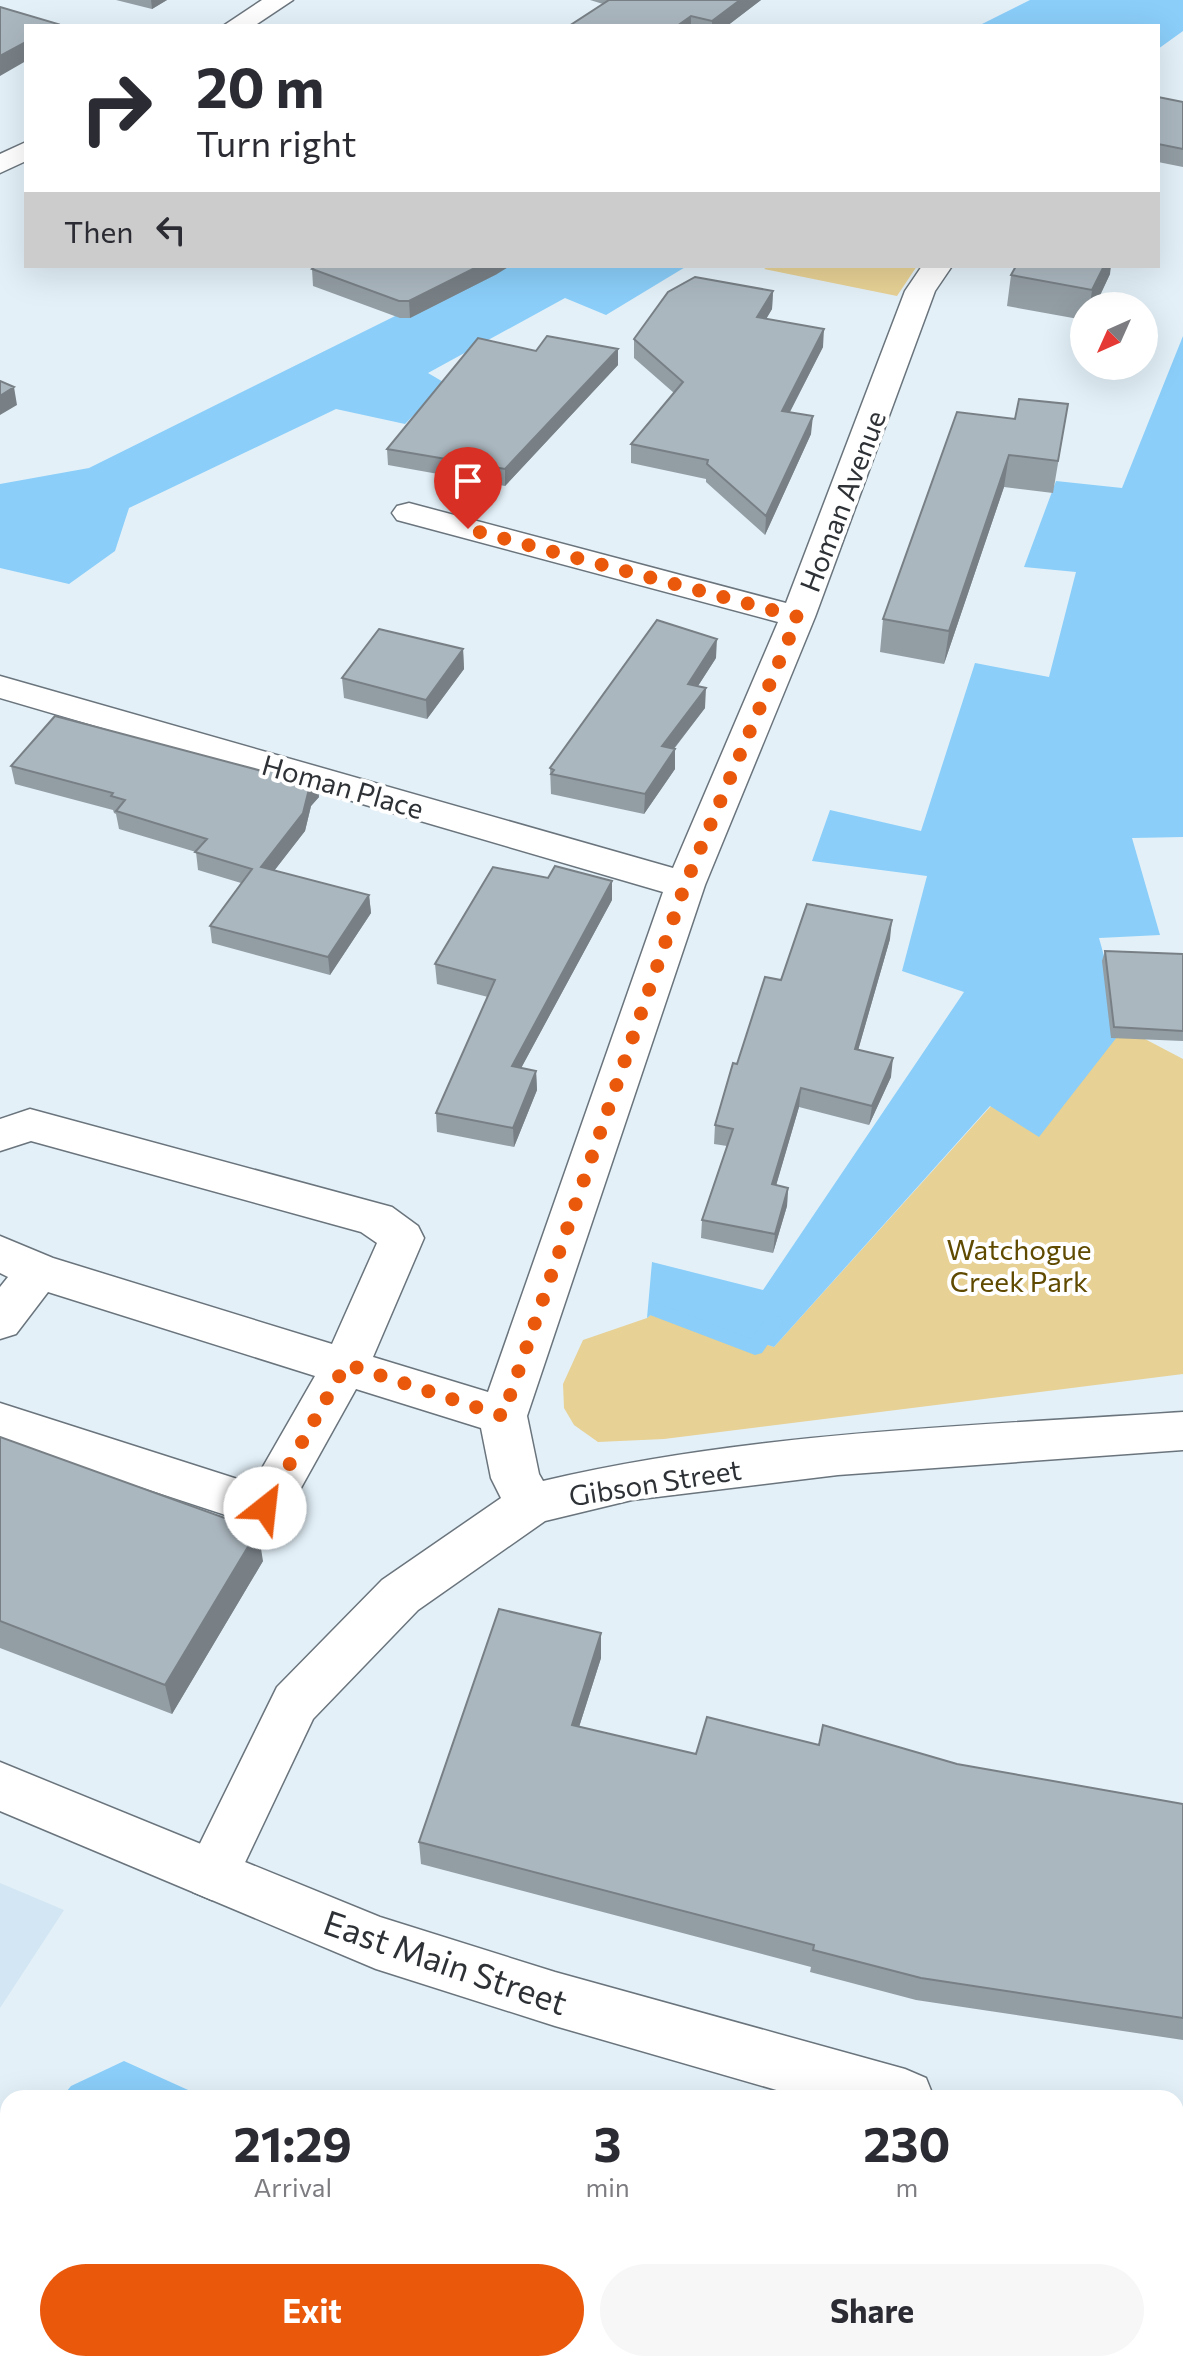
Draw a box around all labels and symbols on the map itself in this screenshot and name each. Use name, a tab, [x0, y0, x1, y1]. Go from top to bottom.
north arrow	[1070, 292, 1158, 380]
street label: Homan Avenue	[792, 405, 892, 597]
pin	[434, 447, 502, 529]
street label: Homan Place	[258, 747, 428, 825]
park label: Watchogue Creek Park	[946, 1232, 1092, 1298]
street label: Gibson Street	[566, 1452, 744, 1512]
position arrow	[223, 1466, 307, 1550]
street label: East Main Street	[319, 1900, 573, 2022]

